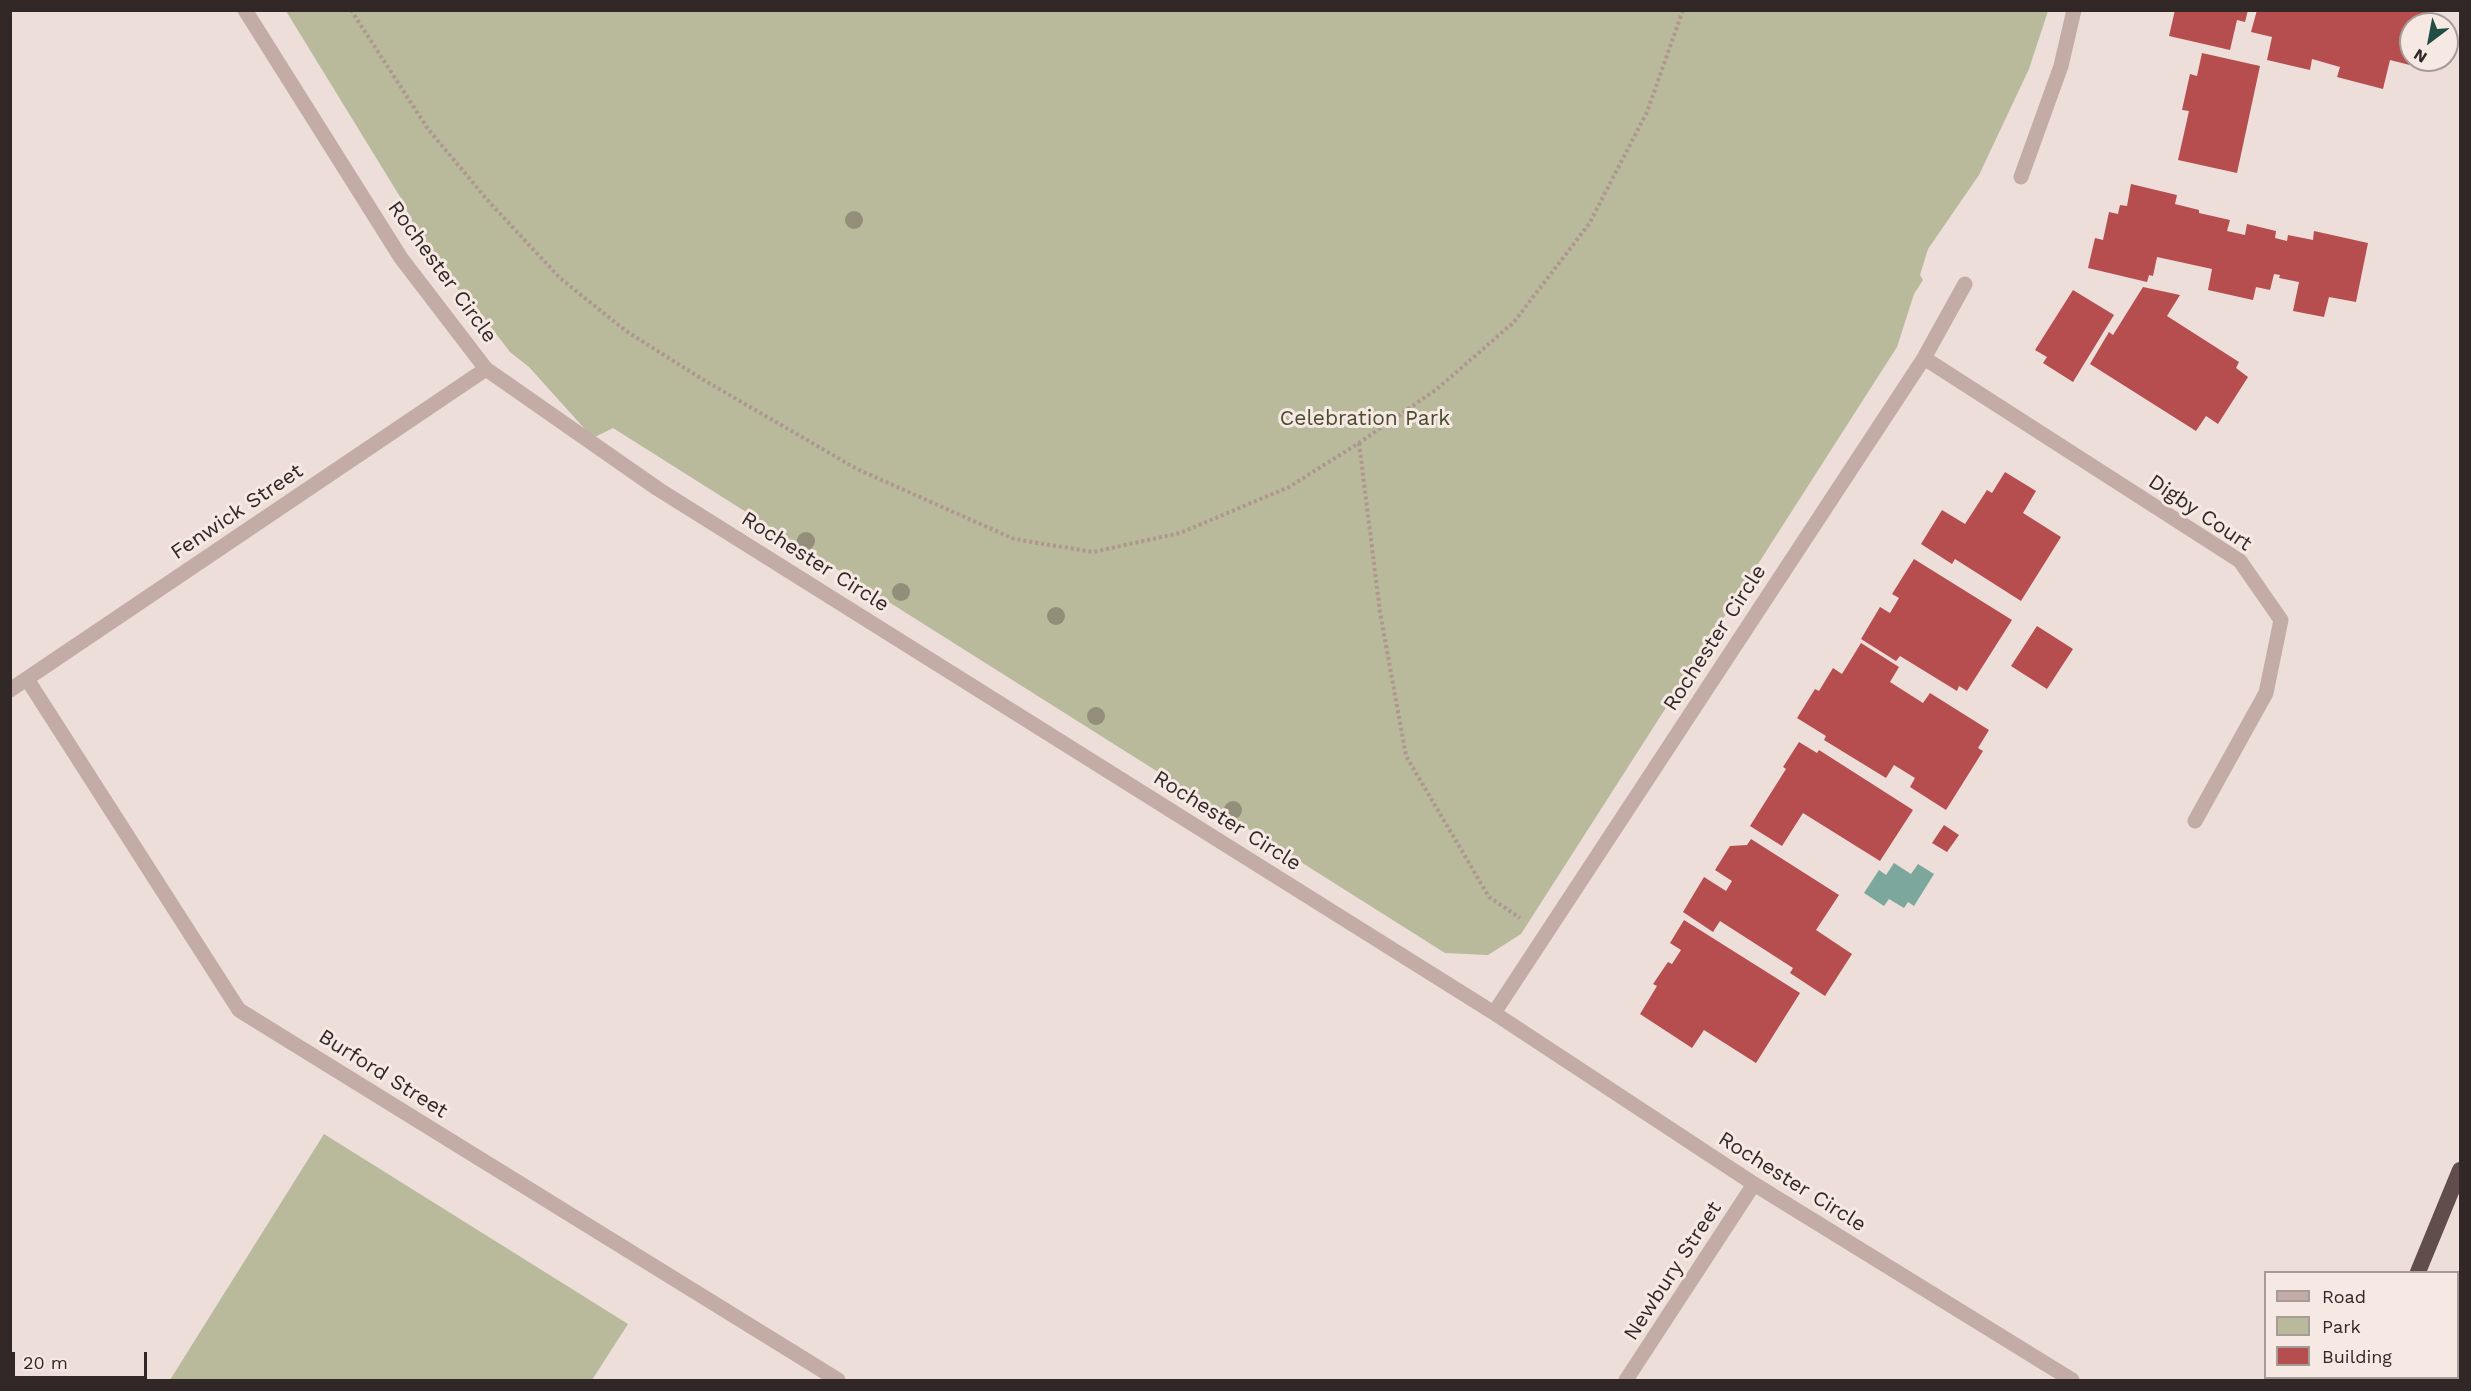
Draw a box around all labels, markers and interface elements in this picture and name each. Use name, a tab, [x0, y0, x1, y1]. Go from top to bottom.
north arrow	[2399, 12, 2459, 72]
text: N	[2410, 45, 2430, 67]
street label: Rochester Circle	[382, 196, 502, 348]
park label: Celebration Park	[1280, 406, 1450, 432]
street label: Fenwick Street	[166, 459, 308, 565]
street label: Digby Court	[2143, 469, 2257, 557]
street label: Rochester Circle	[737, 506, 893, 618]
street label: Rochester Circle	[1658, 560, 1772, 716]
street label: Rochester Circle	[1149, 765, 1305, 877]
street label: Burford Street	[314, 1024, 452, 1124]
street label: Rochester Circle	[1714, 1126, 1870, 1238]
street label: Newbury Street	[1619, 1197, 1727, 1345]
legend	[2264, 1271, 2459, 1379]
text: Road	[2322, 1286, 2366, 1307]
text: Park	[2322, 1316, 2361, 1337]
scale bar	[15, 1340, 150, 1378]
text: Building	[2322, 1346, 2392, 1367]
text: 20 m	[23, 1352, 68, 1373]

